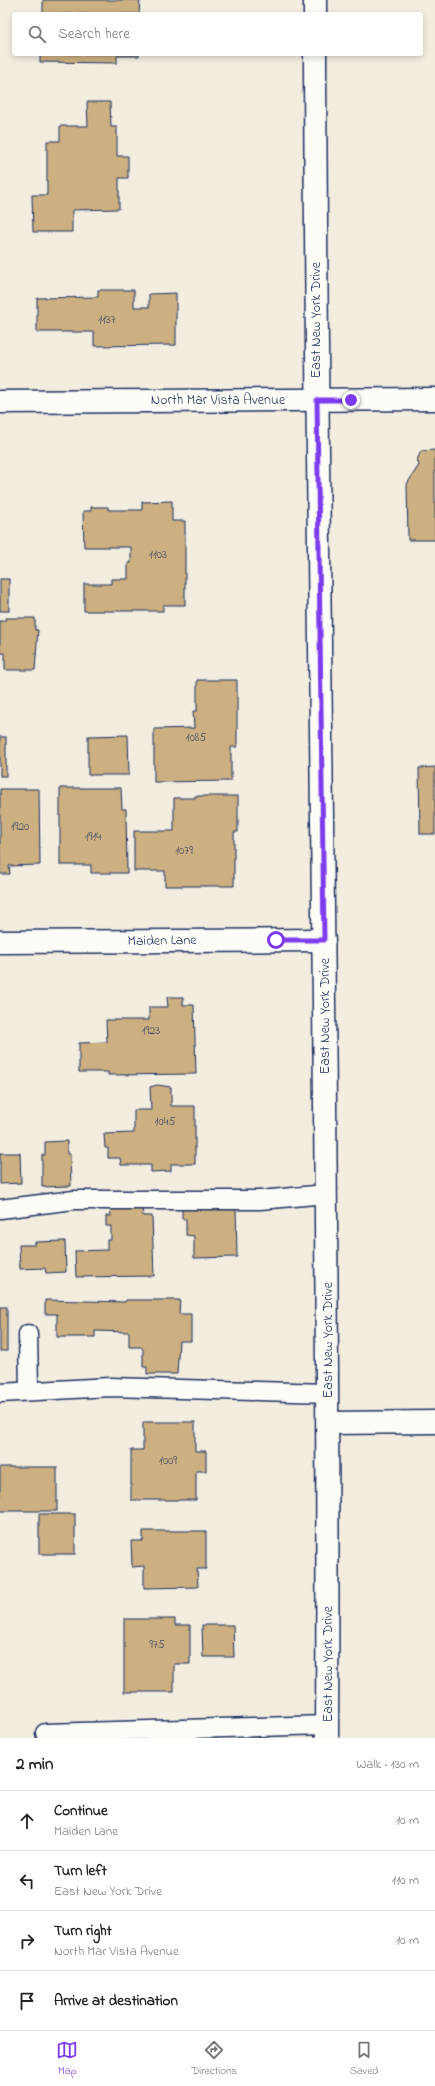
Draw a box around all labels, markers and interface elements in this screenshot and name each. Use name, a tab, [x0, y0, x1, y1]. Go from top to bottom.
search box	[12, 12, 423, 56]
icon: search	[26, 23, 48, 45]
text: Search here	[58, 23, 130, 45]
street label: East New York Drive	[306, 261, 327, 378]
house number: 1137	[98, 311, 116, 329]
street label: North Mar Vista Avenue	[151, 390, 286, 411]
route end	[342, 391, 360, 409]
house number: 1103	[149, 546, 167, 564]
house number: 1085	[186, 729, 206, 747]
house number: 1920	[11, 818, 29, 836]
house number: 1914	[85, 828, 101, 846]
house number: 1079	[175, 842, 193, 860]
street label: Maiden Lane	[127, 930, 197, 952]
route start	[267, 931, 285, 949]
street label: East New York Drive	[315, 957, 336, 1074]
house number: 1923	[142, 1022, 160, 1040]
house number: 1045	[155, 1113, 176, 1131]
street label: East New York Drive	[318, 1281, 339, 1398]
house number: 1009	[159, 1452, 177, 1470]
street label: East New York Drive	[318, 1605, 339, 1722]
house number: 975	[149, 1636, 165, 1654]
text: 2 min	[16, 1752, 53, 1777]
text: Walk · 130 m	[356, 1755, 419, 1774]
text: Continue	[54, 1800, 108, 1822]
icon: ahead	[16, 1810, 38, 1832]
text: 10 m	[396, 1811, 419, 1830]
text: Maiden Lane	[54, 1822, 118, 1841]
text: Turn left	[54, 1860, 107, 1882]
icon: left	[16, 1870, 38, 1892]
text: 110 m	[392, 1871, 419, 1890]
text: East New York Drive	[54, 1882, 162, 1901]
text: Turn right	[54, 1920, 112, 1942]
icon: right	[16, 1930, 38, 1952]
text: 10 m	[396, 1931, 419, 1950]
text: North Mar Vista Avenue	[54, 1942, 179, 1961]
icon: arrive	[16, 1990, 38, 2012]
text: Arrive at destination	[54, 1990, 178, 2012]
tab: Map	[56, 2039, 78, 2079]
tab: Directions	[191, 2039, 237, 2079]
tab: Saved	[350, 2039, 379, 2079]

